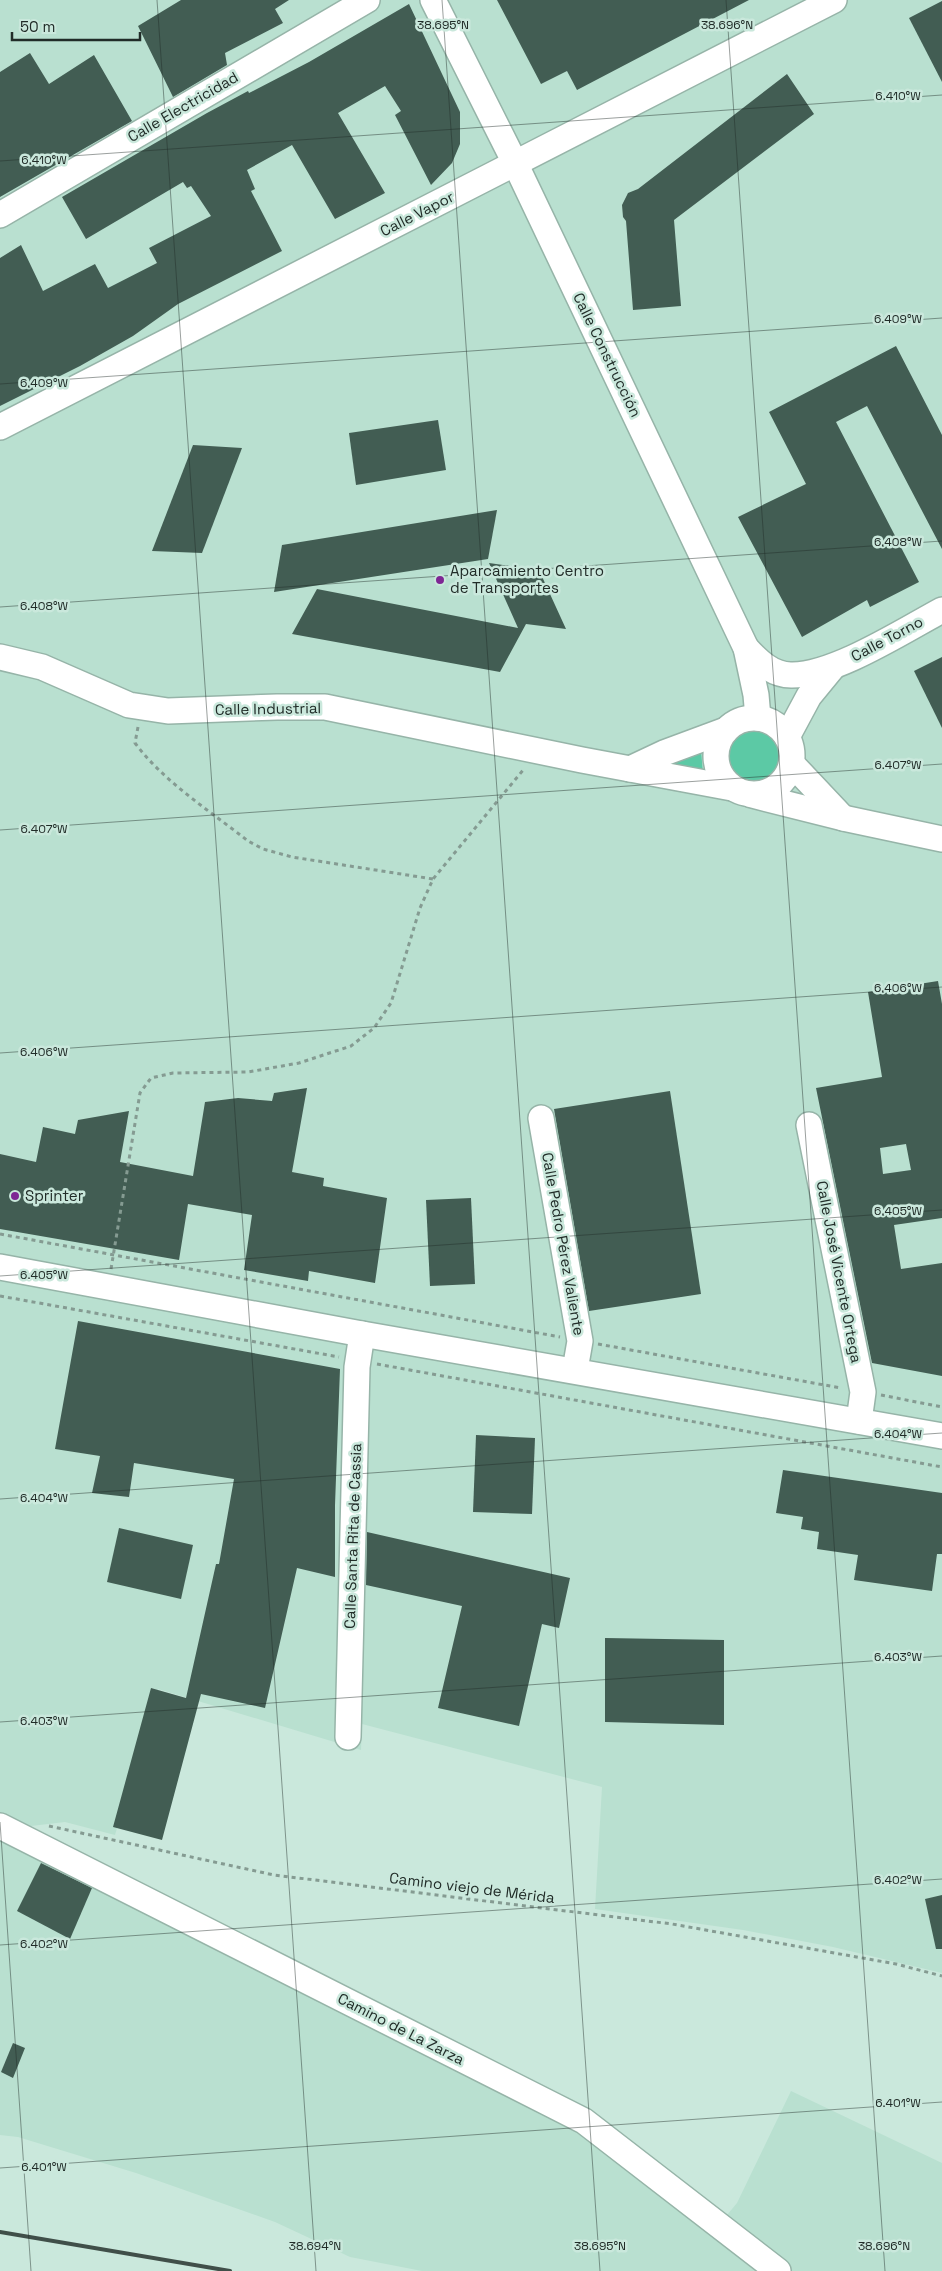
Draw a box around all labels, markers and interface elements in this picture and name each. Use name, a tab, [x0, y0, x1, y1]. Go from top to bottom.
scale bar	[12, 10, 140, 42]
text: 50 m	[20, 17, 55, 36]
text: 38.695°N	[417, 17, 469, 33]
text: 38.696°N	[701, 17, 753, 33]
street label: Calle Electricidad	[124, 67, 241, 146]
text: 6.410°W	[875, 88, 921, 104]
text: 6.410°W	[21, 152, 67, 168]
street label: Calle Vapor	[377, 187, 457, 240]
street label: Calle Construcción	[569, 289, 646, 420]
text: 6.409°W	[874, 311, 922, 327]
text: 6.409°W	[20, 375, 68, 391]
text: 6.408°W	[874, 534, 923, 550]
place label: Aparcamiento Centro de Transportes	[450, 561, 604, 597]
marker: Aparcamiento Centro de Transportes	[434, 574, 446, 586]
text: 6.408°W	[20, 598, 69, 614]
street label: Calle Torno	[848, 612, 926, 665]
street label: Calle Industrial	[215, 698, 321, 719]
text: 6.407°W	[874, 757, 922, 773]
text: 6.407°W	[20, 821, 68, 837]
text: 6.406°W	[874, 980, 922, 996]
text: 6.406°W	[20, 1044, 68, 1060]
street label: Calle Pedro Pérez Valiente	[538, 1151, 589, 1337]
street label: Calle José Vicente Ortega	[812, 1179, 867, 1365]
place label: Sprinter	[25, 1186, 84, 1205]
marker: Sprinter	[9, 1190, 21, 1202]
text: 6.405°W	[874, 1203, 922, 1219]
text: 6.405°W	[20, 1267, 68, 1283]
text: 6.404°W	[874, 1426, 923, 1442]
street label: Calle Santa Rita de Cassia	[340, 1443, 365, 1629]
text: 6.404°W	[20, 1490, 69, 1506]
text: 6.403°W	[874, 1649, 922, 1665]
text: 6.403°W	[20, 1713, 68, 1729]
street label: Camino viejo de Mérida	[388, 1868, 556, 1907]
text: 6.402°W	[874, 1872, 922, 1888]
text: 6.402°W	[20, 1936, 68, 1952]
street label: Camino de La Zarza	[335, 1988, 468, 2069]
text: 6.401°W	[875, 2095, 921, 2111]
text: 6.401°W	[21, 2159, 67, 2175]
text: 38.694°N	[289, 2238, 341, 2254]
text: 38.695°N	[574, 2238, 626, 2254]
text: 38.696°N	[858, 2238, 910, 2254]

